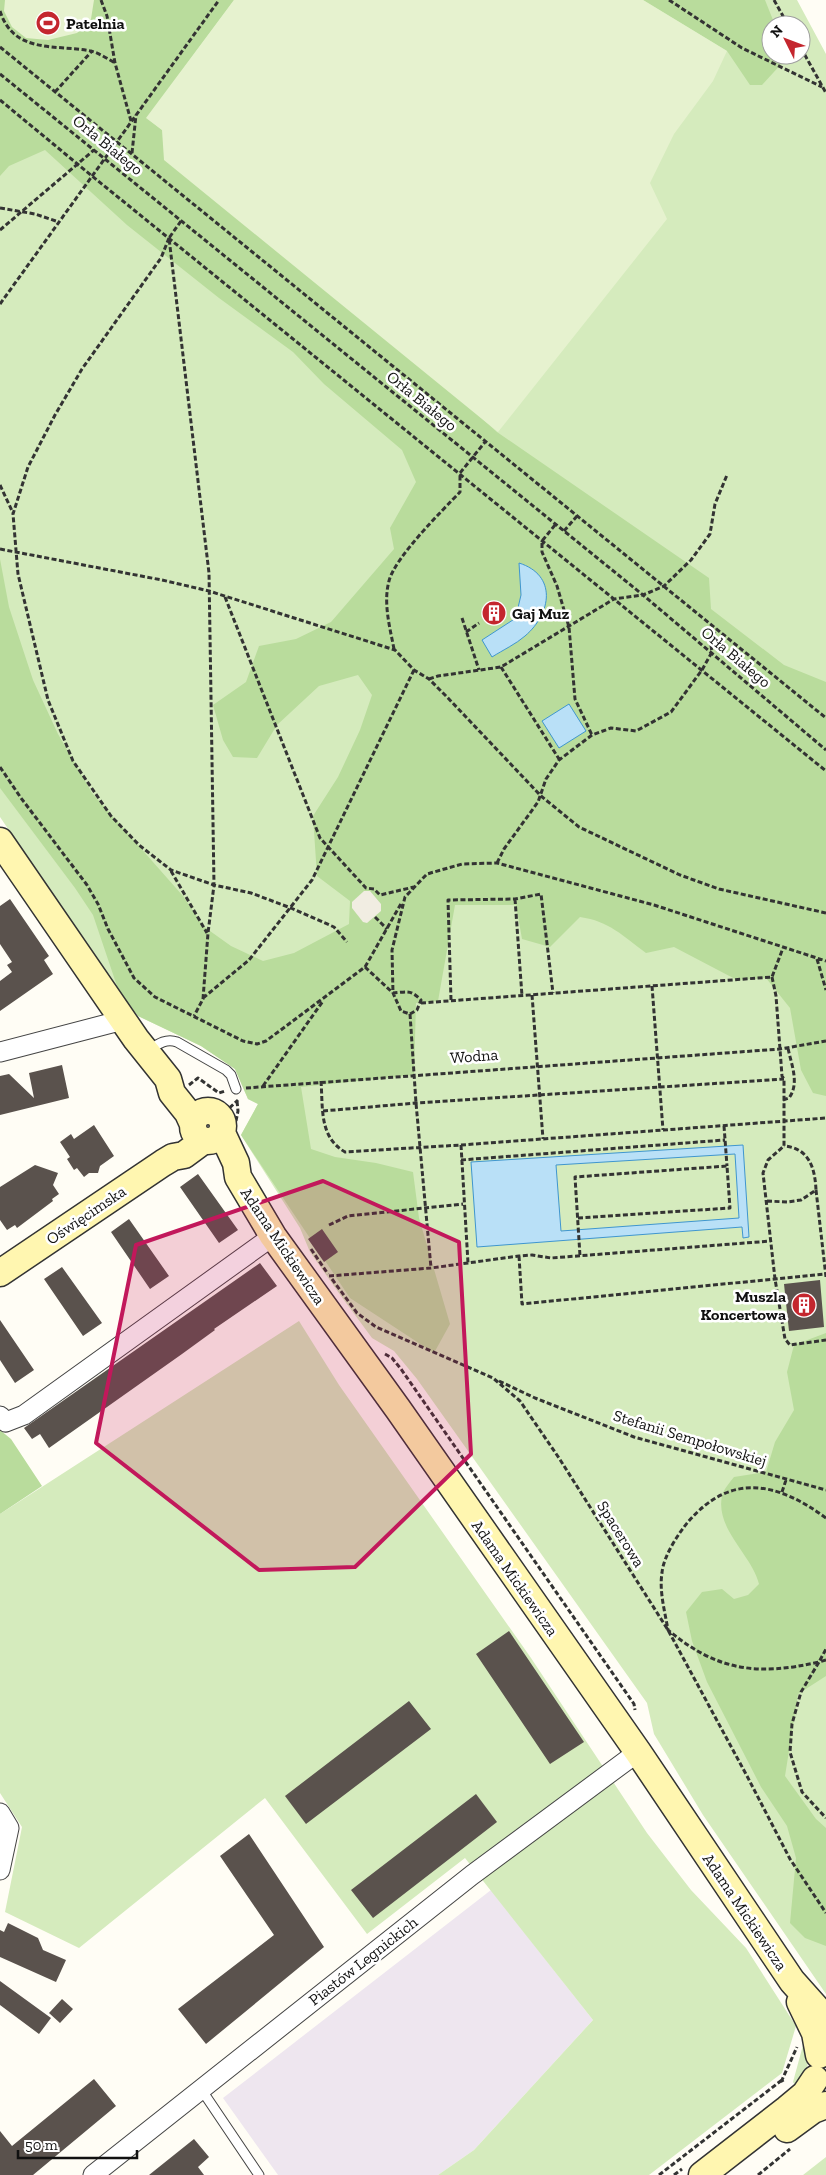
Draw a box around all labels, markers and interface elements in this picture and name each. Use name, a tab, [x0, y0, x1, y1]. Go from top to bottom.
sports icon: Patelnia	[35, 10, 61, 36]
place label: Patelnia	[66, 14, 125, 33]
north arrow	[761, 15, 811, 65]
text: N	[767, 22, 787, 41]
street label: Orła Białego	[69, 111, 147, 179]
street label: Orła Białego	[383, 367, 461, 435]
building icon: Gaj Muz	[481, 600, 507, 626]
place label: Gaj Muz	[512, 604, 570, 623]
street label: Orła Białego	[697, 622, 775, 692]
street label: Wodna	[449, 1045, 499, 1067]
street label: Oświęcimska	[43, 1181, 130, 1249]
street label: Adama Mickiewicza	[237, 1184, 329, 1308]
place label: Muszla Koncertowa	[700, 1287, 786, 1324]
building icon: Muszla Koncertowa	[791, 1292, 817, 1318]
street label: Stefanii Sempołowskiej	[611, 1406, 769, 1470]
street label: Spacerowa	[593, 1497, 649, 1571]
street label: Adama Mickiewicza	[468, 1516, 562, 1640]
street label: Adama Mickiewicza	[699, 1850, 791, 1974]
street label: Piastów Legnickich	[305, 1913, 421, 2009]
scale bar	[18, 2128, 136, 2160]
text: 50 m	[25, 2136, 58, 2154]

